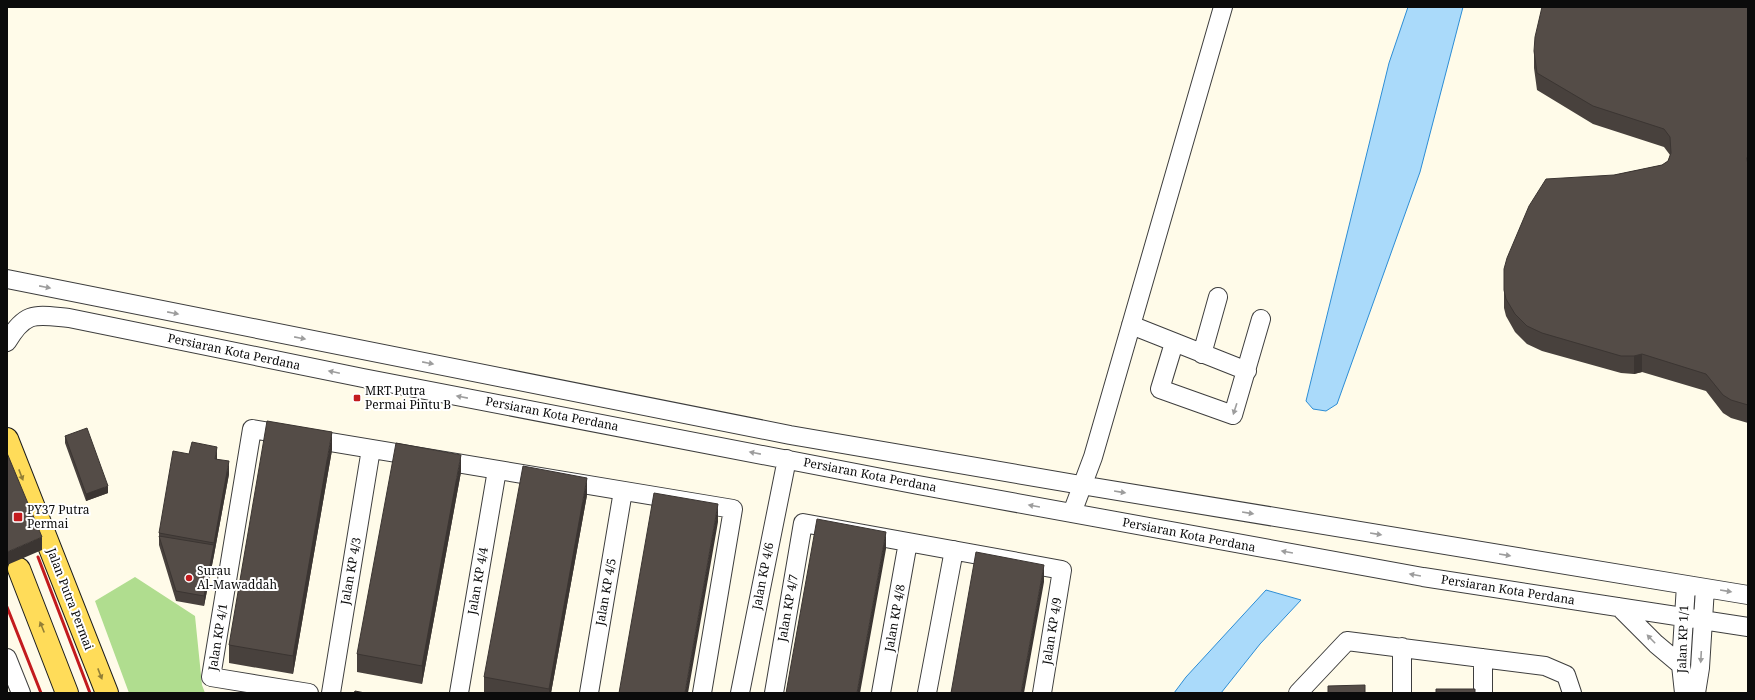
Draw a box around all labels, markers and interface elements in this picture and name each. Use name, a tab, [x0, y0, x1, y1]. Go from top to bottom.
one-way arrow	[39, 285, 51, 291]
one-way arrow	[167, 310, 179, 316]
street label: Persiaran Kota Perdana	[166, 329, 302, 374]
one-way arrow	[294, 335, 306, 341]
one-way arrow	[422, 361, 434, 367]
one-way arrow	[328, 369, 340, 375]
place label: MRT Putra Permai Pintu B	[365, 382, 451, 413]
street label: Persiaran Kota Perdana	[484, 392, 620, 435]
marker: MRT Putra Permai Pintu B	[352, 393, 362, 403]
one-way arrow	[456, 394, 468, 400]
one-way arrow	[1232, 403, 1238, 415]
one-way arrow	[748, 449, 761, 455]
street label: Persiaran Kota Perdana	[802, 453, 938, 496]
one-way arrow	[19, 469, 25, 481]
one-way arrow	[1114, 489, 1126, 495]
place label: PY37 Putra Permai	[27, 501, 90, 532]
one-way arrow	[1028, 503, 1040, 509]
one-way arrow	[1242, 510, 1254, 516]
marker: PY37 Putra Permai	[12, 511, 24, 523]
street label: Persiaran Kota Perdana	[1121, 513, 1257, 556]
one-way arrow	[1370, 531, 1383, 537]
street label: Jalan KP 4/3	[336, 536, 365, 607]
street label: Jalan KP 4/6	[747, 541, 777, 612]
street label: Jalan Putra Permai	[43, 544, 98, 652]
street label: Jalan KP 4/4	[463, 546, 492, 617]
one-way arrow	[1281, 549, 1293, 555]
one-way arrow	[1499, 552, 1511, 558]
street label: Jalan KP 4/5	[591, 557, 620, 628]
place label: Surau Al-Mawaddah	[197, 562, 278, 593]
street label: Persiaran Kota Perdana	[1440, 571, 1577, 609]
one-way arrow	[1409, 572, 1421, 578]
marker: Surau Al-Mawaddah	[184, 573, 194, 583]
street label: Jalan KP 4/7	[773, 573, 802, 644]
street label: Jalan KP 4/8	[880, 583, 909, 654]
one-way arrow	[1720, 588, 1732, 594]
street label: Jalan KP 4/9	[1038, 596, 1065, 667]
street label: Jalan KP 4/1	[204, 602, 231, 673]
street label: Jalan KP 1/1	[1673, 605, 1692, 674]
one-way arrow	[38, 620, 44, 632]
one-way arrow	[1646, 634, 1656, 644]
one-way arrow	[1697, 651, 1704, 663]
one-way arrow	[97, 669, 103, 681]

